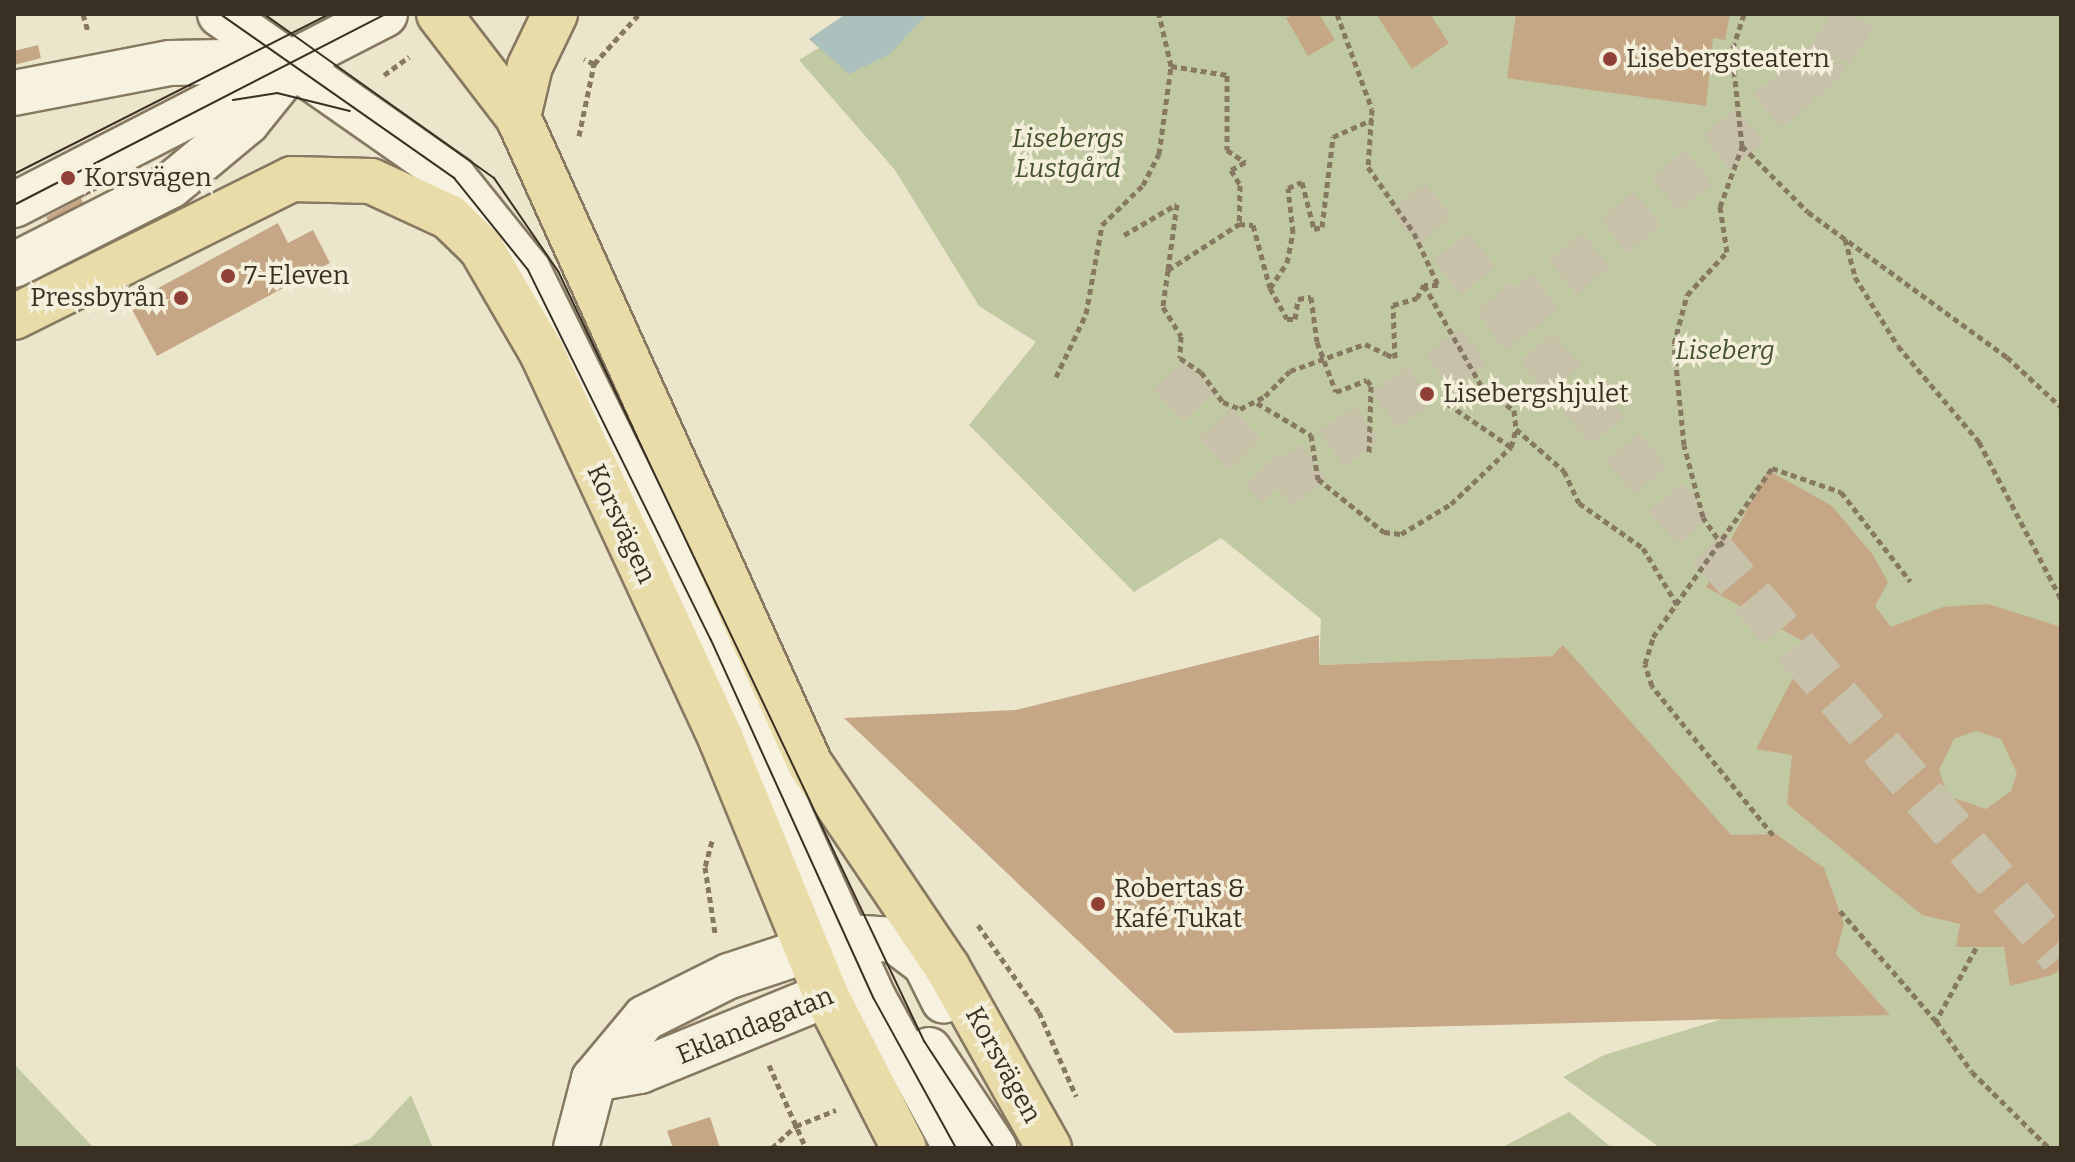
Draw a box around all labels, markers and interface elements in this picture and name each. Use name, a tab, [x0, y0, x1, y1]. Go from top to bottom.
place label: Lisebergsteatern	[1626, 43, 1830, 75]
marker: Lisebergsteatern	[1601, 50, 1619, 68]
park label: Lisebergs Lustgård	[1012, 123, 1124, 184]
place label: Korsvägen	[84, 162, 212, 194]
marker: Korsvägen	[59, 169, 77, 187]
place label: 7-Eleven	[244, 260, 349, 292]
marker: 7-Eleven	[219, 267, 237, 285]
place label: Pressbyrån	[30, 282, 165, 314]
marker: Pressbyrån	[172, 289, 190, 307]
park label: Liseberg	[1675, 335, 1775, 367]
place label: Lisebergshjulet	[1443, 378, 1629, 410]
marker: Lisebergshjulet	[1418, 385, 1436, 403]
street label: Korsvägen	[580, 460, 662, 588]
place label: Robertas & Kafé Tukat	[1114, 873, 1245, 934]
marker: Robertas & Kafé Tukat	[1089, 895, 1107, 913]
street label: Eklandagatan	[672, 980, 838, 1072]
street label: Korsvägen	[958, 1002, 1048, 1128]

